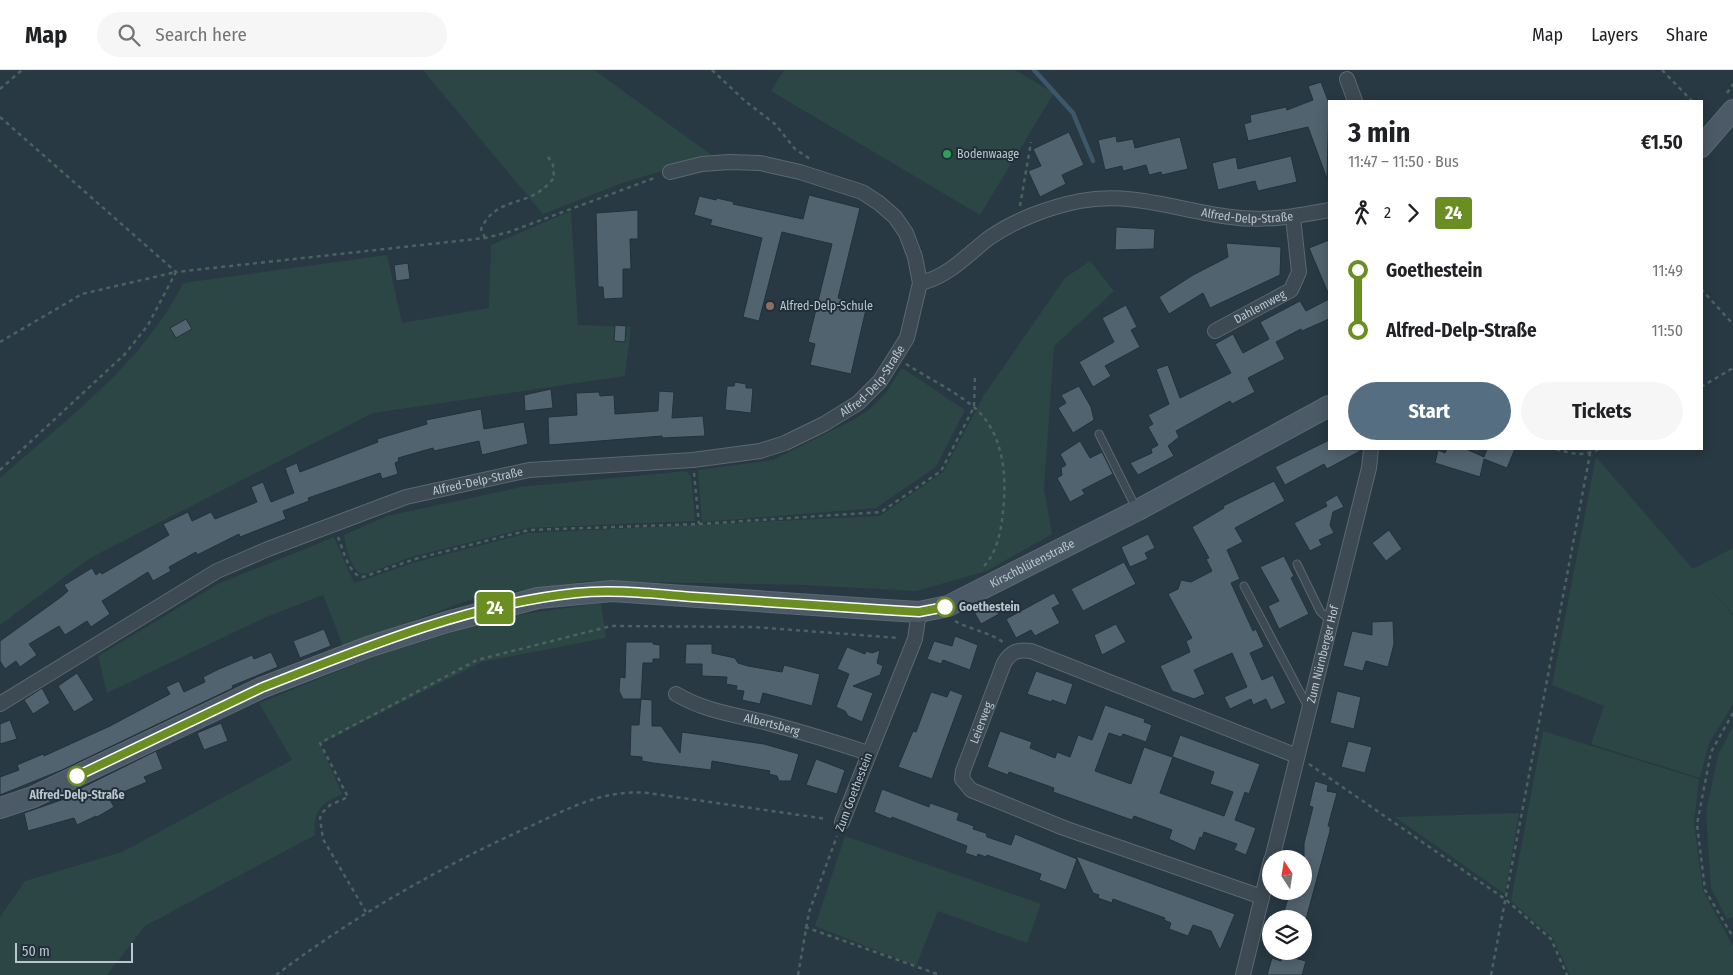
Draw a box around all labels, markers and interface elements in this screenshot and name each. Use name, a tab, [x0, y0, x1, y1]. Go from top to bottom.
search box	[97, 12, 447, 57]
text: Map	[25, 21, 67, 49]
icon: search	[115, 21, 143, 49]
text: Search here	[155, 23, 247, 46]
text: Map	[1532, 24, 1563, 46]
text: Layers	[1591, 24, 1638, 46]
text: Share	[1666, 24, 1708, 46]
text: 3 min	[1348, 116, 1410, 149]
text: €1.50	[1641, 131, 1683, 154]
place label: Bodenwaage	[957, 147, 1019, 161]
marker: Bodenwaage	[941, 148, 953, 160]
text: 11:47 – 11:50 · Bus	[1348, 152, 1459, 171]
icon: walk	[1348, 199, 1376, 227]
icon: forward	[1399, 199, 1427, 227]
text: 24	[1445, 202, 1462, 224]
text: 2	[1384, 203, 1391, 222]
street label: Alfred-Delp-Straße	[1200, 205, 1294, 226]
text: Goethestein	[1386, 259, 1482, 282]
text: 11:49	[1652, 261, 1683, 280]
street label: Dahlemweg	[1232, 287, 1289, 326]
place label: Alfred-Delp-Schule	[780, 299, 873, 313]
marker: Alfred-Delp-Schule	[764, 300, 776, 312]
text: Alfred-Delp-Straße	[1386, 319, 1537, 342]
text: 11:50	[1652, 321, 1683, 340]
street label: Alfred-Delp-Straße	[837, 342, 908, 420]
button: Start	[1348, 382, 1511, 440]
button: Tickets	[1521, 382, 1683, 440]
street label: Alfred-Delp-Straße	[431, 465, 524, 498]
street label: Kirschblütenstraße	[987, 536, 1077, 591]
line badge: 24	[472, 592, 518, 624]
text: 24	[486, 597, 504, 619]
marker: Goethestein	[935, 597, 955, 617]
place label: Goethestein	[959, 600, 1020, 614]
street label: Zum Nürnberger Hof	[1304, 603, 1342, 704]
street label: Leierweg	[967, 700, 996, 746]
street label: Albertsberg	[743, 711, 802, 739]
street label: Zum Goethestein	[833, 751, 875, 833]
marker: Alfred-Delp-Straße	[67, 766, 87, 786]
place label: Alfred-Delp-Straße	[28, 788, 125, 802]
north arrow	[1262, 850, 1312, 900]
map controls	[1262, 850, 1312, 960]
button: layers	[1262, 910, 1312, 960]
scale bar	[15, 940, 132, 963]
text: 50 m	[22, 943, 50, 960]

